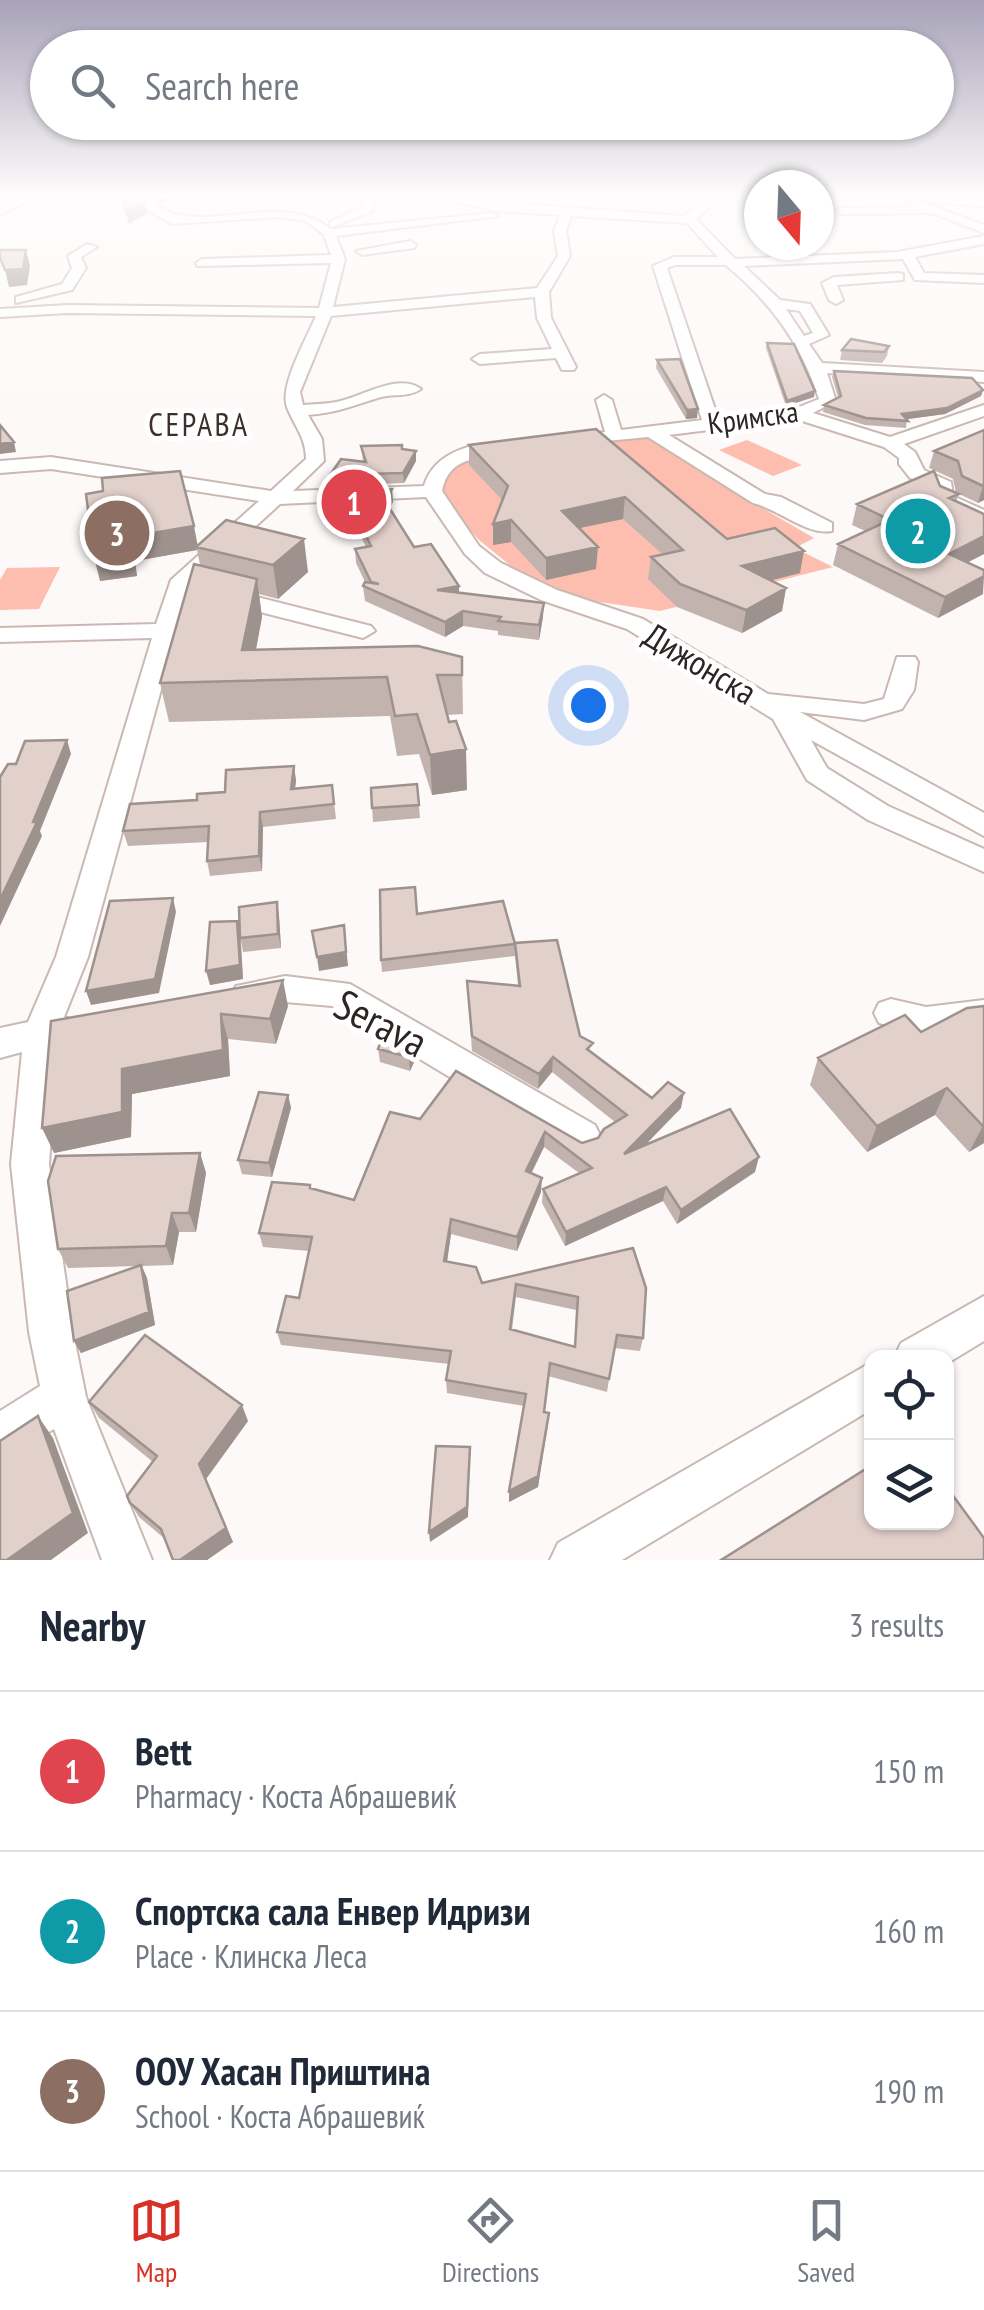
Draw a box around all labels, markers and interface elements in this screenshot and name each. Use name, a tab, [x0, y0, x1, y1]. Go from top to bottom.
search box	[30, 30, 954, 140]
icon: search	[65, 58, 120, 113]
text: Search here	[145, 61, 299, 110]
north arrow	[744, 170, 834, 260]
street label: Кримска	[705, 391, 801, 442]
district label: СЕРАВА	[148, 403, 250, 445]
pin: 1	[322, 464, 386, 540]
pin: 2	[886, 494, 950, 568]
pin: 3	[84, 496, 150, 570]
street label: Дижонска	[636, 612, 765, 715]
your location	[563, 680, 614, 731]
street label: Serava	[326, 976, 437, 1069]
map controls	[864, 1350, 954, 1530]
button: locate	[864, 1350, 954, 1440]
button: layers	[864, 1440, 954, 1530]
text: Nearby	[40, 1598, 145, 1653]
text: 3 results	[849, 1604, 944, 1646]
text: Bett	[135, 1726, 192, 1775]
text: 1	[65, 1750, 80, 1792]
text: 150 m	[873, 1750, 944, 1792]
text: Pharmacy · Коста Абрашевиќ	[135, 1775, 457, 1817]
text: Спортска сала Енвер Идризи	[135, 1886, 531, 1935]
text: 2	[65, 1910, 80, 1952]
text: 160 m	[873, 1910, 944, 1952]
text: Place · Клинска Леса	[135, 1935, 367, 1977]
text: ООУ Хасан Приштина	[135, 2046, 430, 2095]
text: 3	[65, 2070, 80, 2112]
text: 190 m	[873, 2070, 944, 2112]
text: School · Коста Абрашевиќ	[135, 2095, 425, 2137]
tab: Map	[129, 2193, 184, 2290]
tab: Directions	[442, 2193, 539, 2290]
tab: Saved	[797, 2193, 855, 2290]

